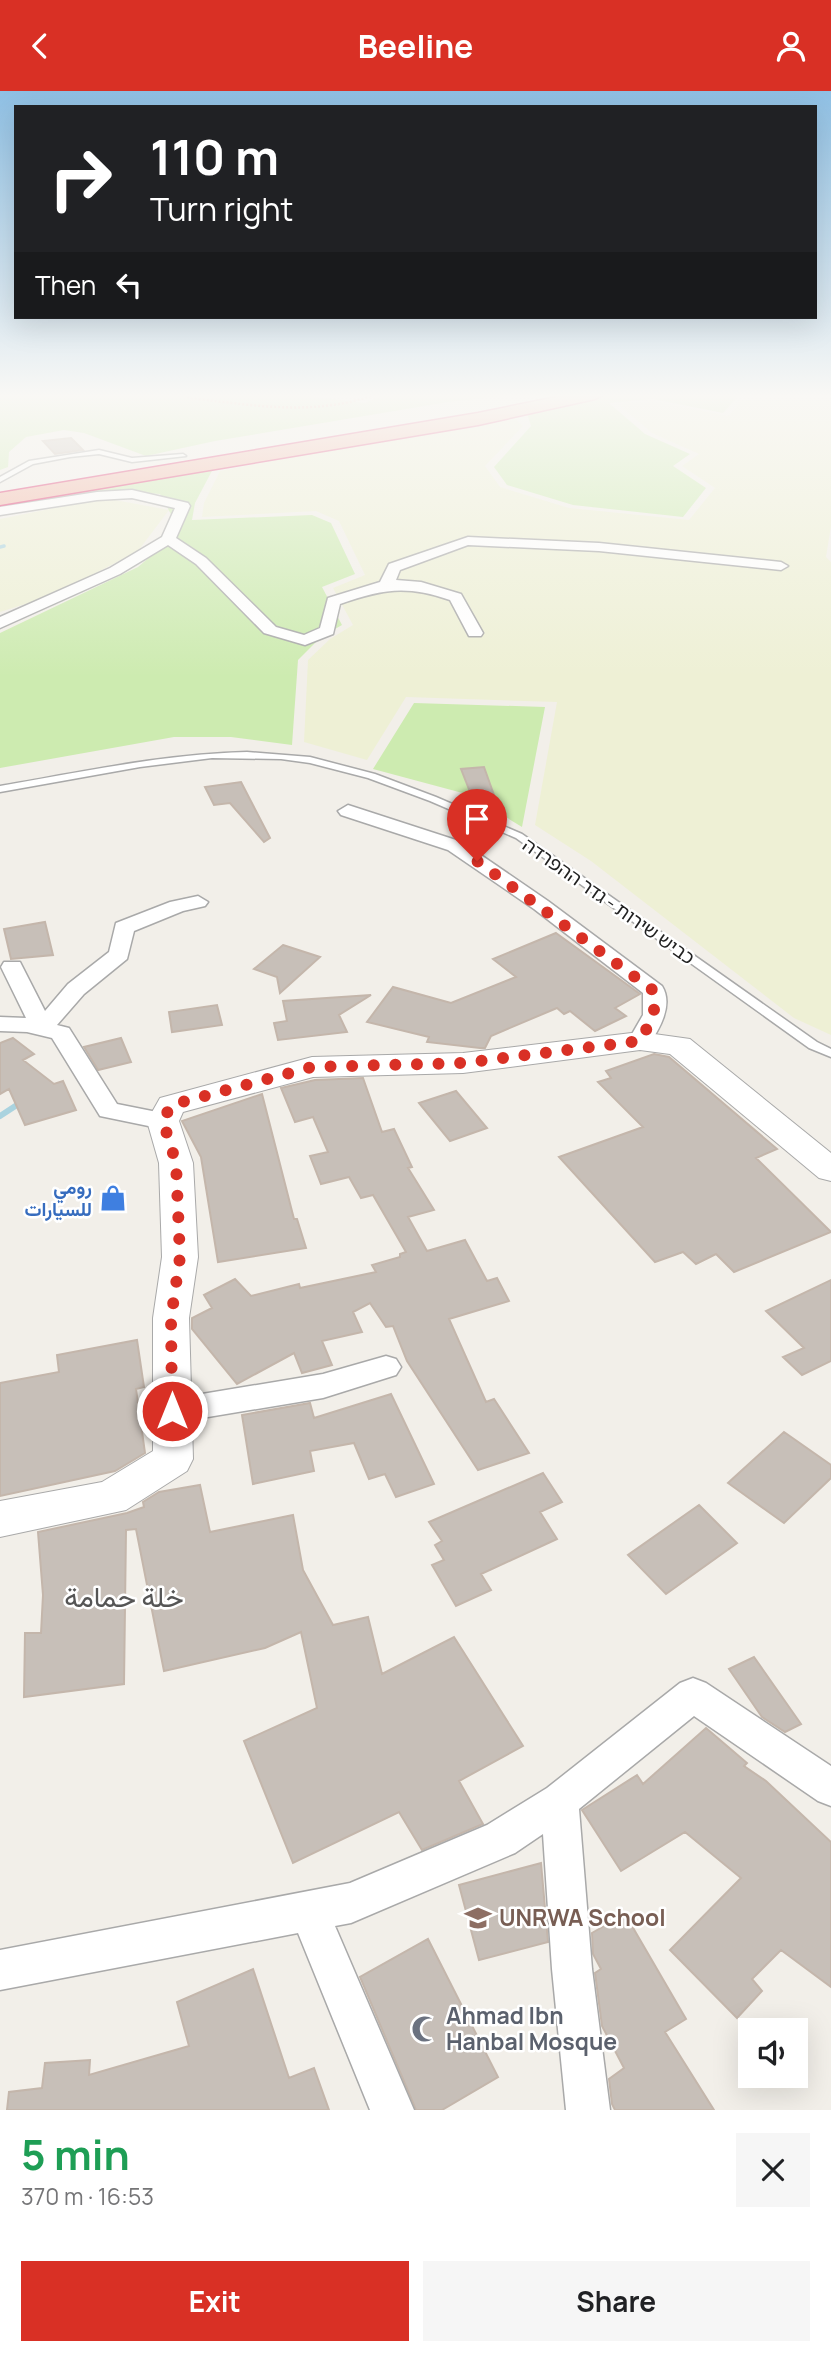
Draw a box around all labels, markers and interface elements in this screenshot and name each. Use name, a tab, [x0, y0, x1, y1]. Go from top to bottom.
text: Beeline	[358, 24, 473, 68]
icon: back	[21, 27, 59, 65]
icon: person	[772, 27, 810, 65]
text: 110 m	[150, 123, 279, 190]
icon: right	[35, 133, 126, 224]
text: Turn right	[150, 187, 293, 231]
icon: left	[110, 266, 148, 304]
text: Then	[35, 267, 96, 303]
pin	[447, 789, 507, 861]
icon: arrive	[458, 800, 496, 838]
street label: כביש שירות - גדר ההפרדה	[518, 832, 700, 970]
place label: رومي للسيارات	[25, 1174, 92, 1222]
shop icon: رومي للسيارات	[98, 1183, 128, 1213]
position arrow	[135, 1374, 209, 1448]
district label: خلة حمامة	[64, 1577, 184, 1615]
place label: UNRWA School	[499, 1901, 666, 1933]
school or university icon: UNRWA School	[463, 1903, 493, 1933]
place label: Ahmad Ibn Hanbal Mosque	[446, 1999, 617, 2057]
mosque icon: Ahmad Ibn Hanbal Mosque	[410, 2014, 440, 2044]
map controls	[738, 2018, 808, 2088]
button: sound	[738, 2018, 808, 2088]
text: 5 min	[21, 2125, 130, 2183]
button: close	[736, 2133, 810, 2207]
text: 370 m · 16:53	[21, 2180, 154, 2212]
button: Exit	[21, 2261, 409, 2341]
button: Share	[423, 2261, 810, 2341]

